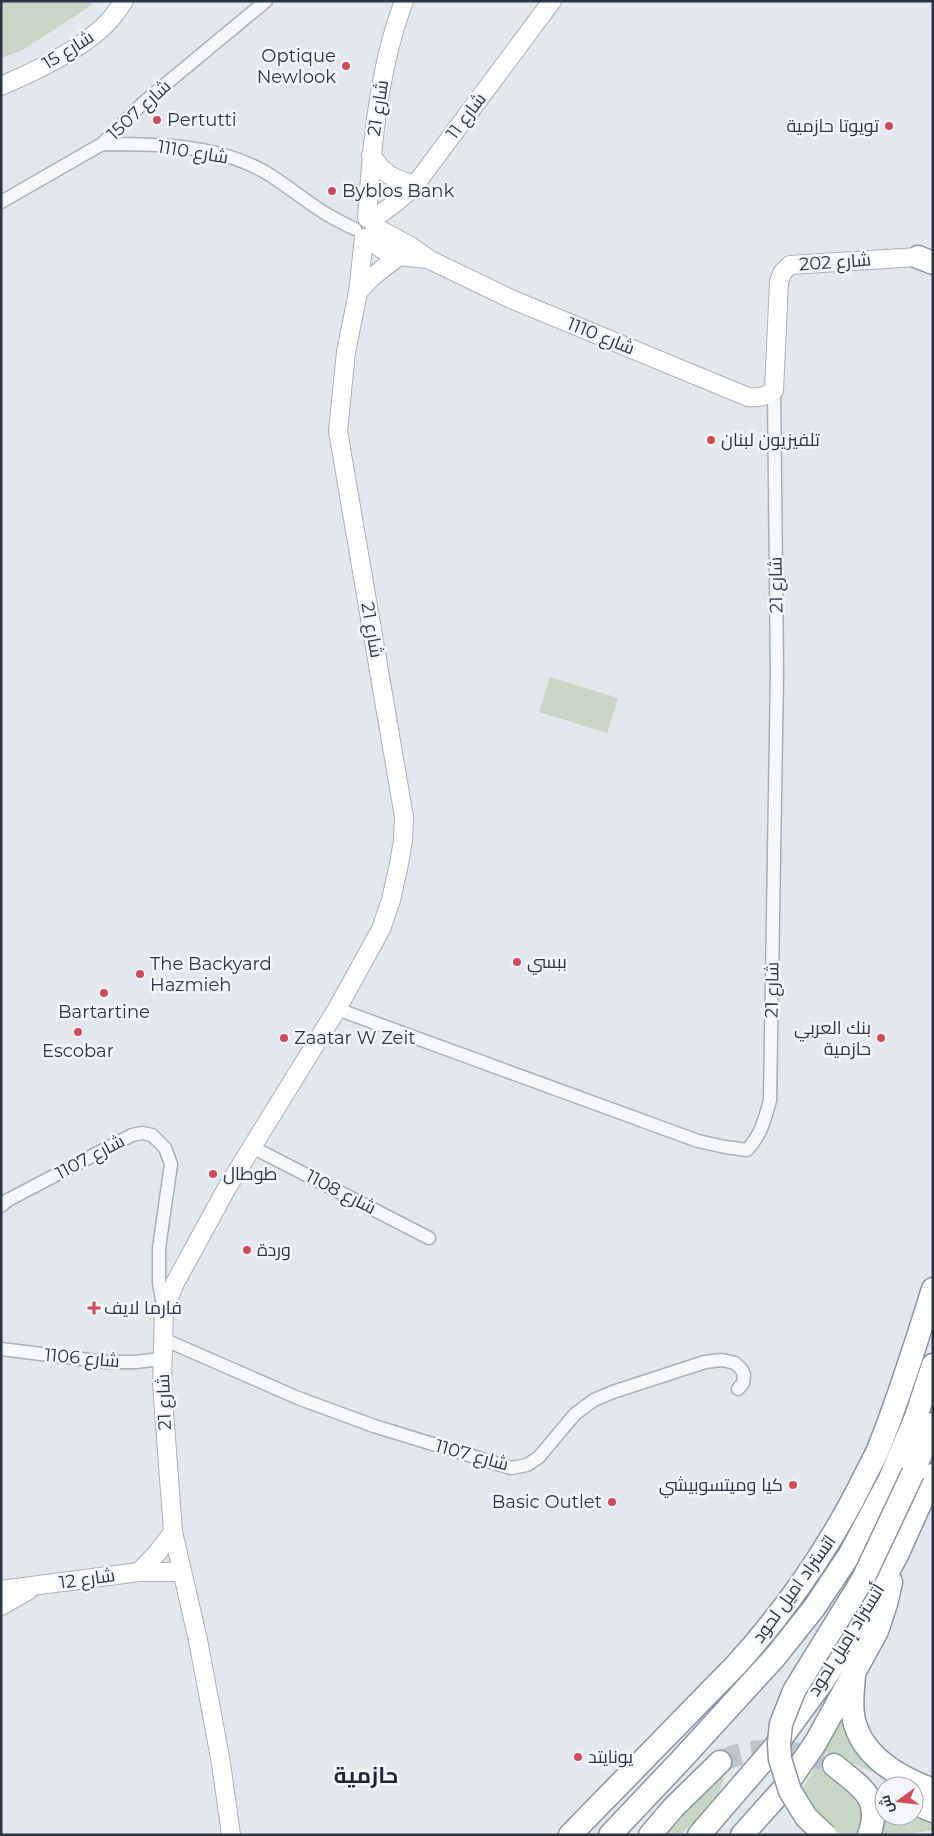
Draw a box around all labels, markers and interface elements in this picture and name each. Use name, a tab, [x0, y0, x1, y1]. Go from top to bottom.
street label: شارع 15	[38, 26, 98, 75]
place label: Optique Newlook	[257, 45, 336, 88]
marker: Optique Newlook	[340, 60, 352, 72]
street label: شارع 1507	[103, 75, 176, 146]
street label: شارع 21	[363, 78, 394, 138]
street label: شارع 11	[441, 88, 491, 144]
place label: Pertutti	[167, 109, 237, 131]
marker: Pertutti	[151, 114, 163, 126]
place label: تويوتا حازمية	[786, 115, 879, 137]
marker: تويوتا حازمية	[883, 120, 895, 132]
street label: شارع 1110	[156, 136, 230, 169]
place label: Byblos Bank	[342, 180, 455, 202]
marker: Byblos Bank	[326, 185, 338, 197]
street label: شارع 202	[798, 249, 872, 276]
street label: شارع 1110	[564, 312, 638, 360]
place label: تلفيزيون لبنان	[721, 429, 820, 451]
marker: تلفيزيون لبنان	[705, 434, 717, 446]
street label: شارع 21	[765, 557, 788, 613]
street label: شارع 21	[355, 600, 388, 660]
place label: ببسي	[527, 951, 567, 975]
place label: The Backyard Hazmieh	[150, 953, 272, 996]
marker: ببسي	[511, 956, 523, 968]
street label: شارع 21	[761, 962, 784, 1018]
marker: The Backyard Hazmieh	[134, 968, 146, 980]
marker: Bartartine	[98, 987, 110, 999]
place label: Bartartine	[58, 1001, 150, 1023]
place label: بنك العربي حازمية	[794, 1017, 871, 1060]
marker: Escobar	[72, 1026, 84, 1038]
place label: Zaatar W Zeit	[294, 1027, 416, 1049]
marker: Zaatar W Zeit	[278, 1032, 290, 1044]
marker: بنك العربي حازمية	[875, 1032, 887, 1044]
place label: Escobar	[42, 1040, 114, 1062]
street label: شارع 1107	[52, 1130, 129, 1185]
place label: طوطال	[223, 1163, 277, 1185]
street label: شارع 1108	[302, 1165, 380, 1220]
marker: طوطال	[207, 1168, 219, 1180]
place label: وردة	[257, 1239, 291, 1261]
marker: وردة	[241, 1244, 253, 1256]
place label: فارما لايف	[104, 1297, 182, 1319]
marker: فارما لايف	[88, 1302, 100, 1314]
street label: شارع 1106	[43, 1344, 121, 1373]
street label: شارع 21	[152, 1373, 177, 1431]
street label: شارع 1107	[433, 1435, 511, 1476]
place label: كيا وميتسوبيشي	[659, 1474, 783, 1498]
marker: كيا وميتسوبيشي	[787, 1479, 799, 1491]
place label: Basic Outlet	[492, 1491, 602, 1513]
marker: Basic Outlet	[606, 1496, 618, 1508]
street label: اتستراد اميل لحود	[747, 1531, 841, 1647]
street label: شارع 12	[58, 1564, 117, 1595]
street label: أتستراد إميل لحود	[803, 1580, 889, 1700]
place label: يونايتد	[588, 1746, 633, 1768]
marker: يونايتد	[572, 1751, 584, 1763]
district label: حازمية	[334, 1762, 398, 1789]
north arrow	[874, 1776, 924, 1826]
text: ش	[875, 1793, 897, 1815]

